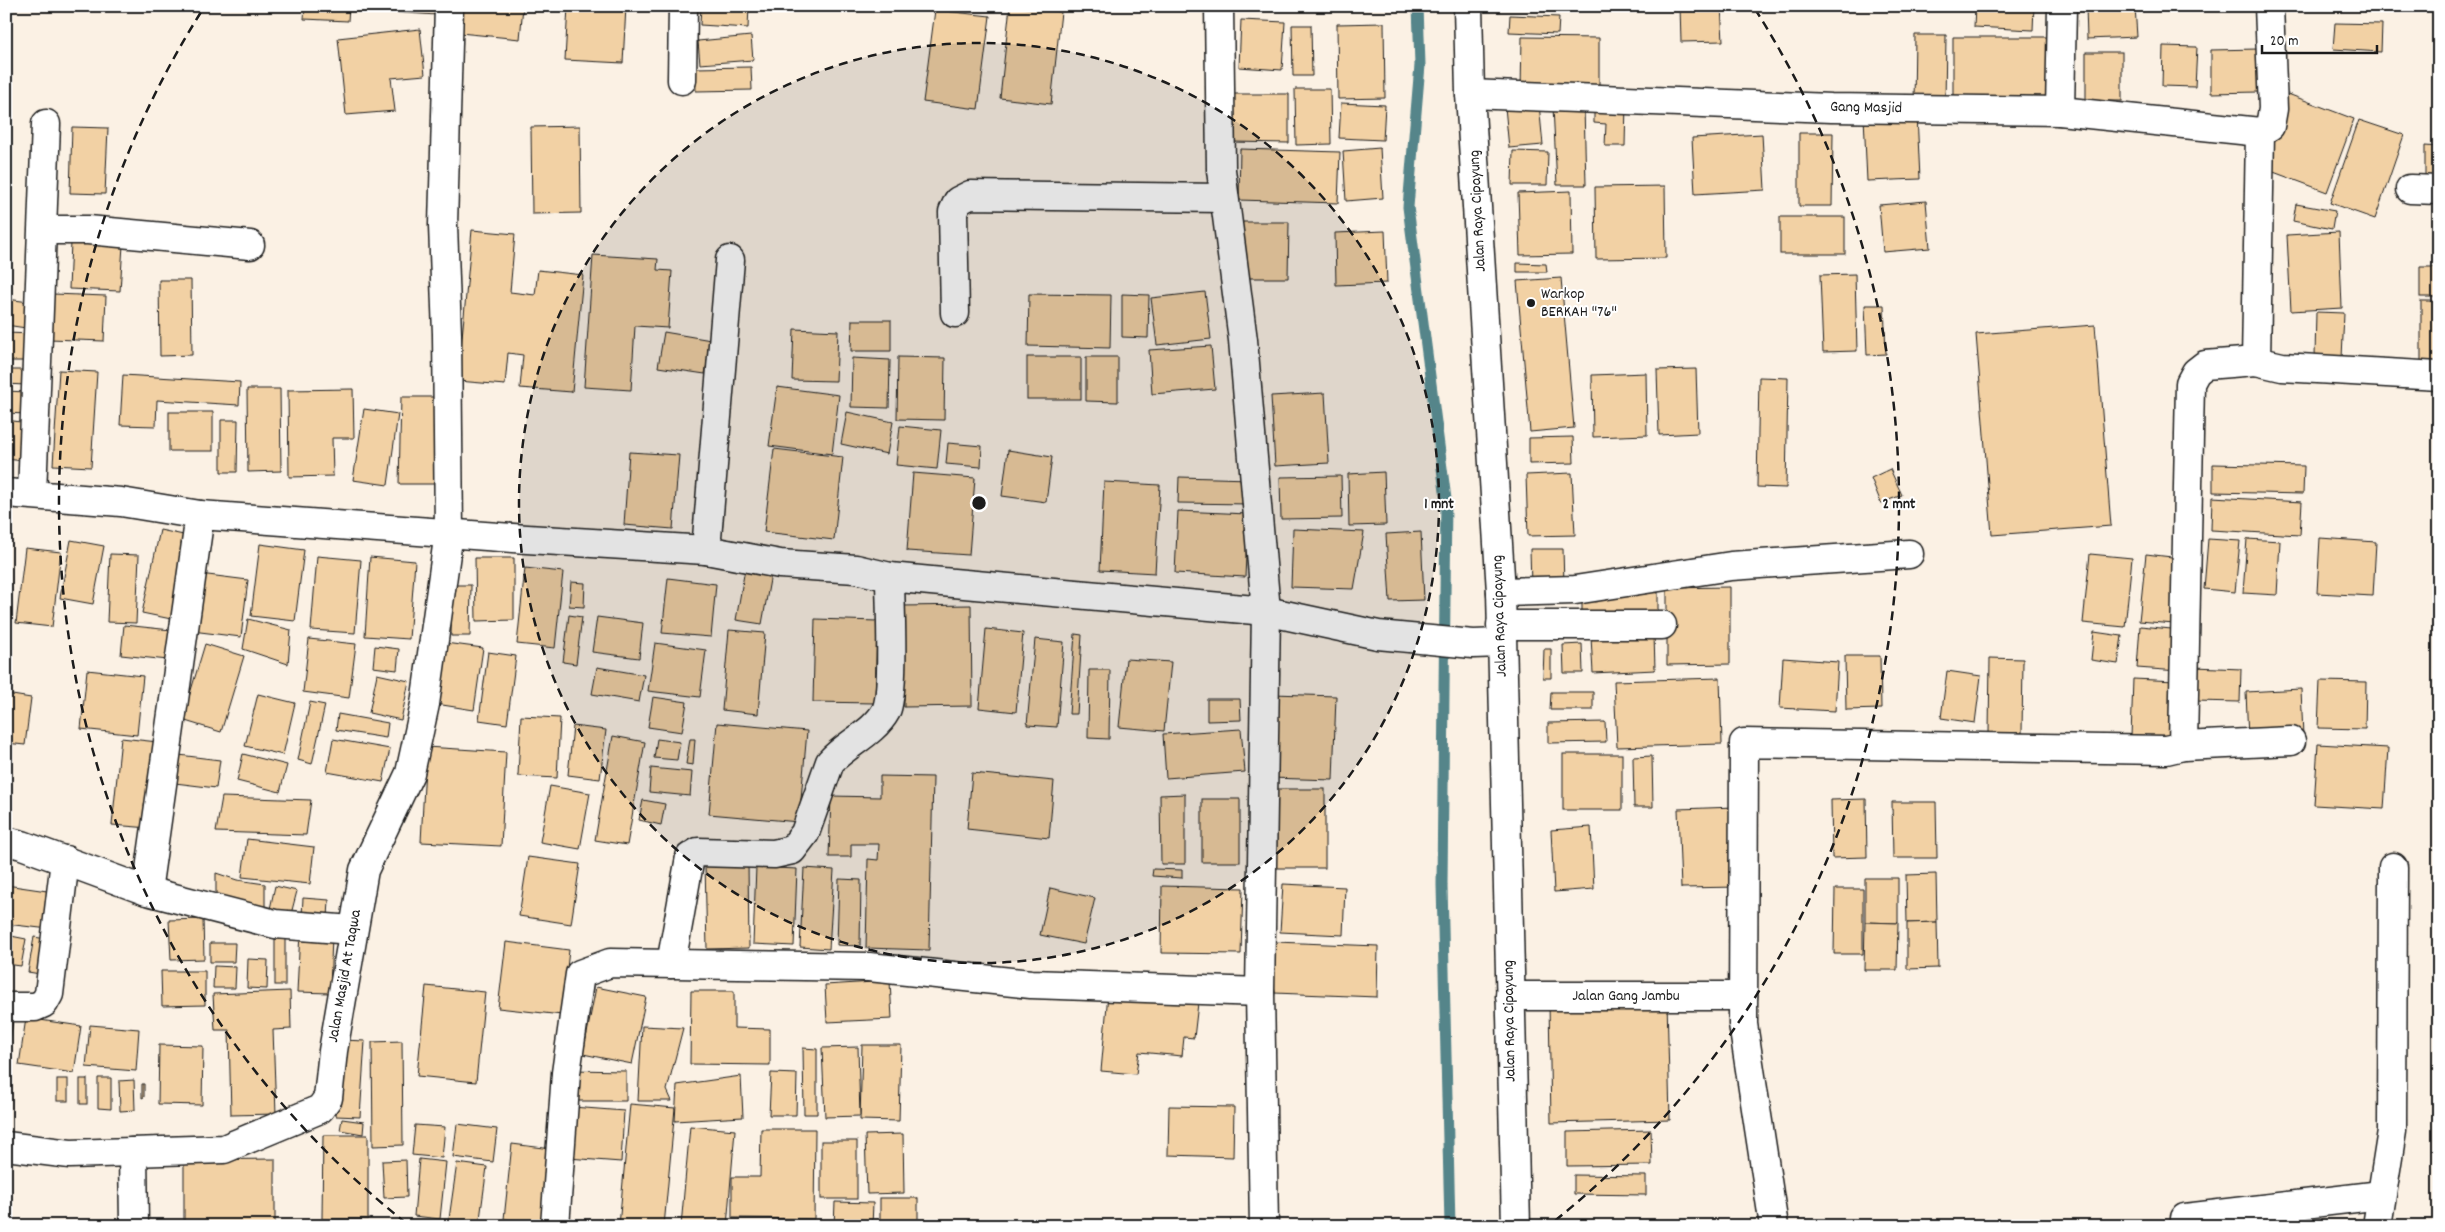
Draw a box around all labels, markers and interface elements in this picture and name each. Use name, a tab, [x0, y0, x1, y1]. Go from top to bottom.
scale bar	[2262, 22, 2378, 54]
text: 20 m	[2270, 31, 2298, 53]
street label: Gang Masjid	[1830, 96, 1902, 120]
street label: Jalan Raya Cipayung	[1463, 149, 1493, 273]
place label: Warkop BERKAH "76"	[1541, 283, 1617, 324]
marker: Warkop BERKAH "76"	[1525, 297, 1537, 309]
centre of rings	[970, 494, 988, 512]
text: 1 mnt	[1424, 494, 1454, 516]
text: 2 mnt	[1883, 494, 1916, 516]
street label: Jalan Raya Cipayung	[1486, 555, 1514, 677]
street label: Jalan Masjid At Taqwa	[322, 907, 368, 1044]
street label: Jalan Raya Cipayung	[1497, 960, 1523, 1082]
street label: Jalan Gang Jambu	[1572, 985, 1680, 1008]

